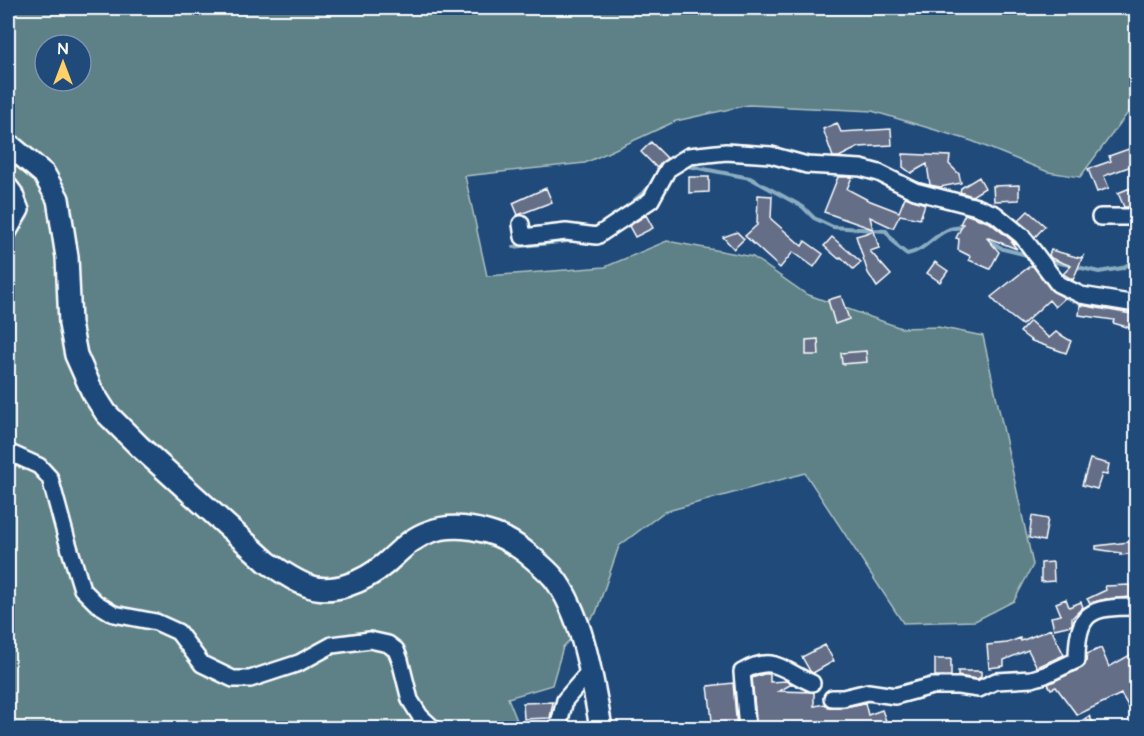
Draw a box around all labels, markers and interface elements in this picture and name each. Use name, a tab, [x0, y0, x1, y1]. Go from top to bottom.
north arrow	[33, 33, 93, 93]
text: N	[58, 38, 68, 60]

